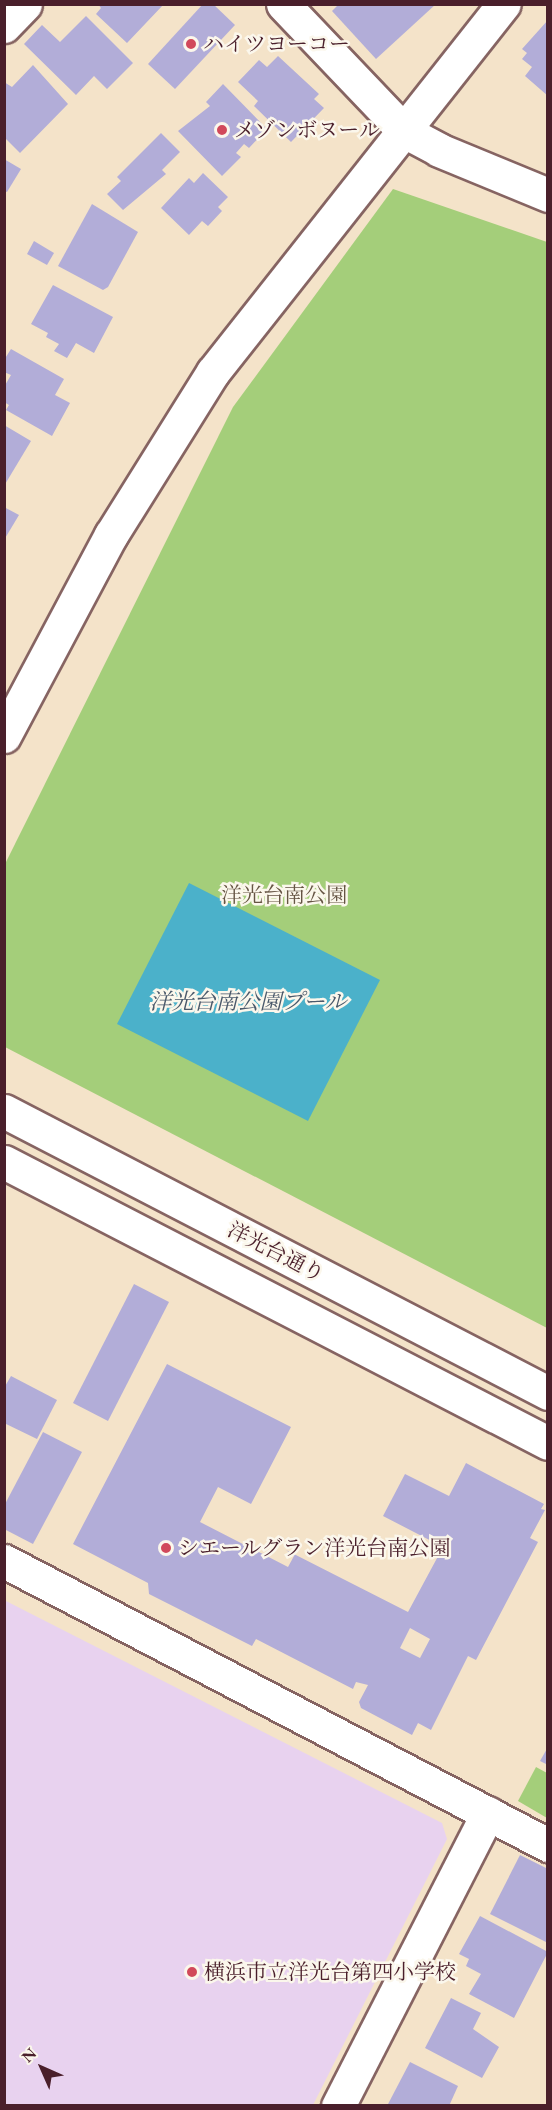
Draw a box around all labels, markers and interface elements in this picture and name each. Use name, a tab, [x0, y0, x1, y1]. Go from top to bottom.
place label: ハイツヨーコー	[203, 31, 350, 57]
marker: ハイツヨーコー	[184, 37, 198, 51]
place label: メゾンボヌール	[234, 117, 381, 143]
marker: メゾンボヌール	[215, 123, 229, 137]
park label: 洋光台南公園	[221, 882, 347, 908]
water label: 洋光台南公園プール	[149, 989, 347, 1015]
street label: 洋光台通り	[224, 1217, 328, 1287]
place label: シエールグラン洋光台南公園	[178, 1535, 451, 1561]
marker: シエールグラン洋光台南公園	[159, 1541, 173, 1555]
place label: 横浜市立洋光台第四小学校	[204, 1959, 456, 1985]
marker: 横浜市立洋光台第四小学校	[185, 1965, 199, 1979]
north arrow	[12, 2038, 72, 2098]
text: N	[17, 2043, 41, 2067]

